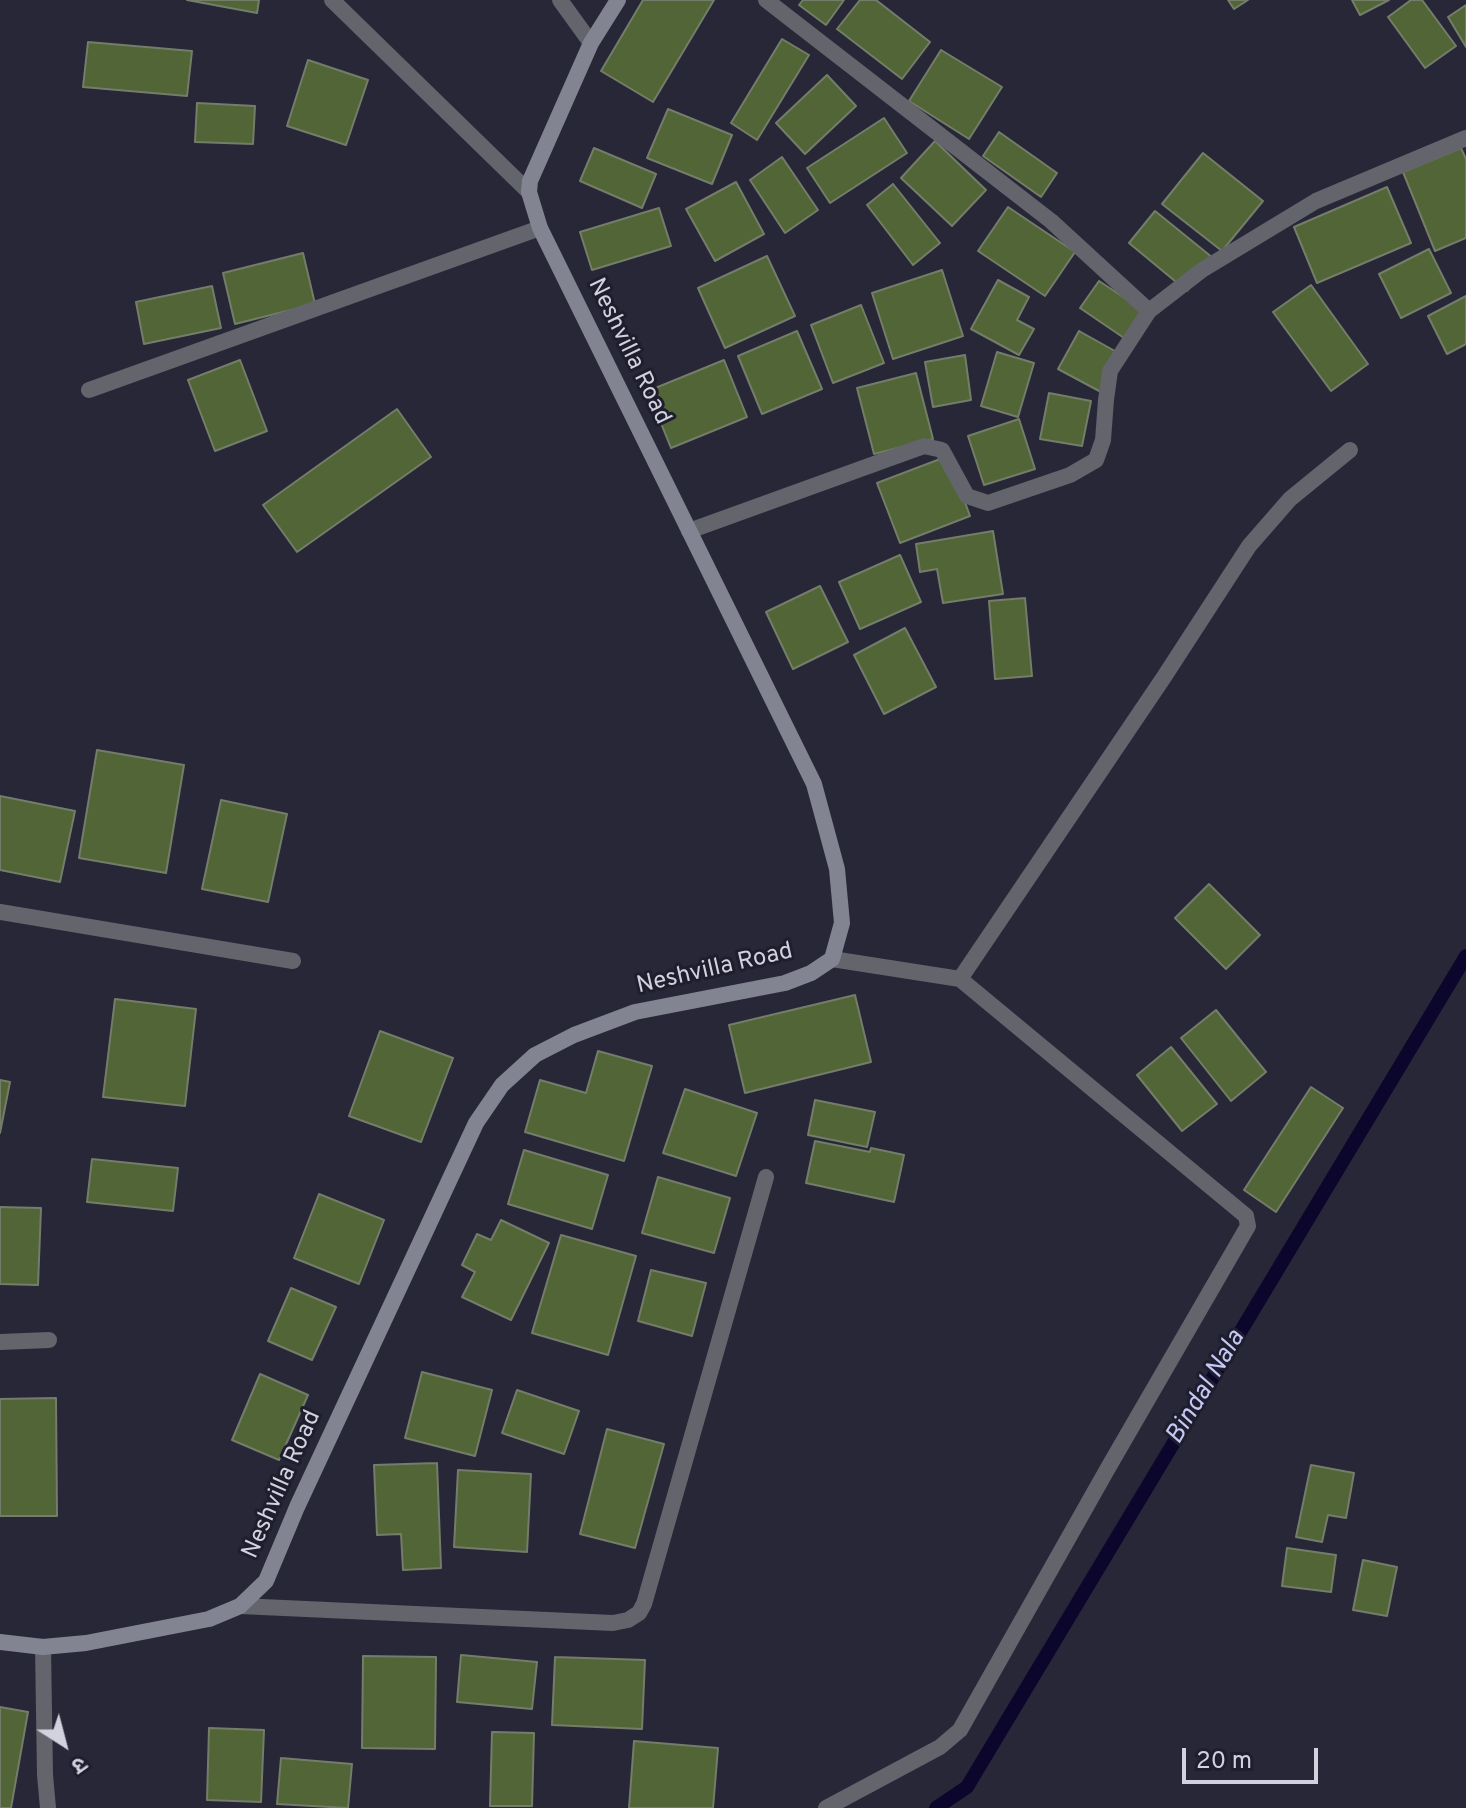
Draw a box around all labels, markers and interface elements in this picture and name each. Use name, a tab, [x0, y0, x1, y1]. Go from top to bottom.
street label: Neshvilla Road	[580, 274, 676, 430]
street label: Neshvilla Road	[634, 938, 796, 1002]
water label: Bindal Nala	[1161, 1325, 1253, 1451]
street label: Neshvilla Road	[237, 1406, 329, 1564]
north arrow	[24, 1704, 104, 1784]
scale bar	[1186, 1732, 1322, 1782]
text: 20 m	[1196, 1747, 1252, 1777]
text: उ	[65, 1749, 92, 1779]

